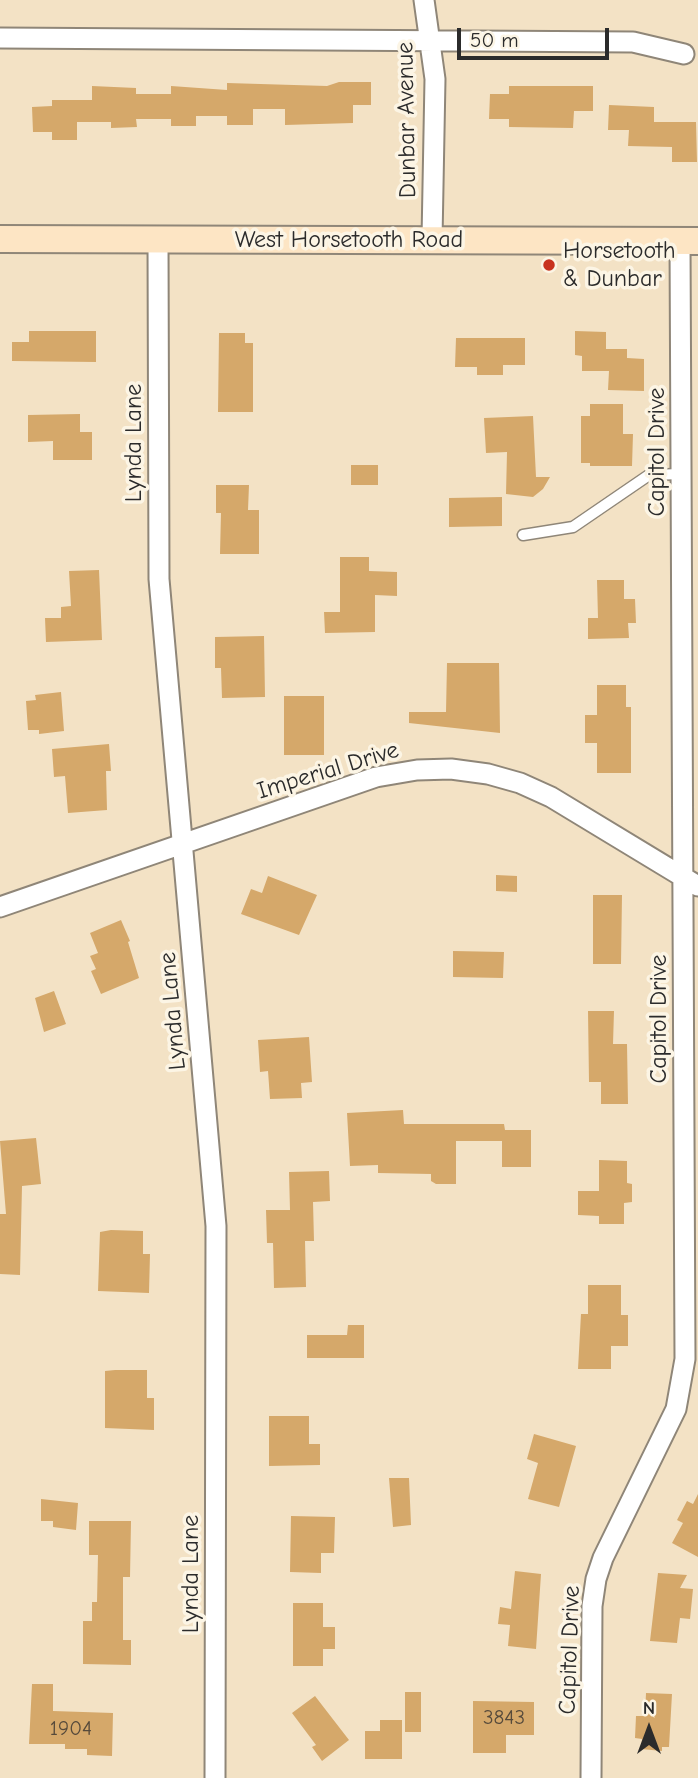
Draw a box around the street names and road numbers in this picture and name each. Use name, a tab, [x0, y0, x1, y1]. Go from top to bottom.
street label: Dunbar Avenue	[391, 42, 423, 198]
street label: West Horsetooth Road	[235, 226, 463, 254]
street label: Lynda Lane	[120, 384, 148, 502]
street label: Capitol Drive	[643, 387, 671, 517]
street label: Imperial Drive	[254, 736, 402, 806]
street label: Lynda Lane	[153, 951, 193, 1071]
street label: Capitol Drive	[645, 954, 673, 1084]
street label: Lynda Lane	[177, 1515, 205, 1633]
street label: Capitol Drive	[553, 1585, 587, 1715]

